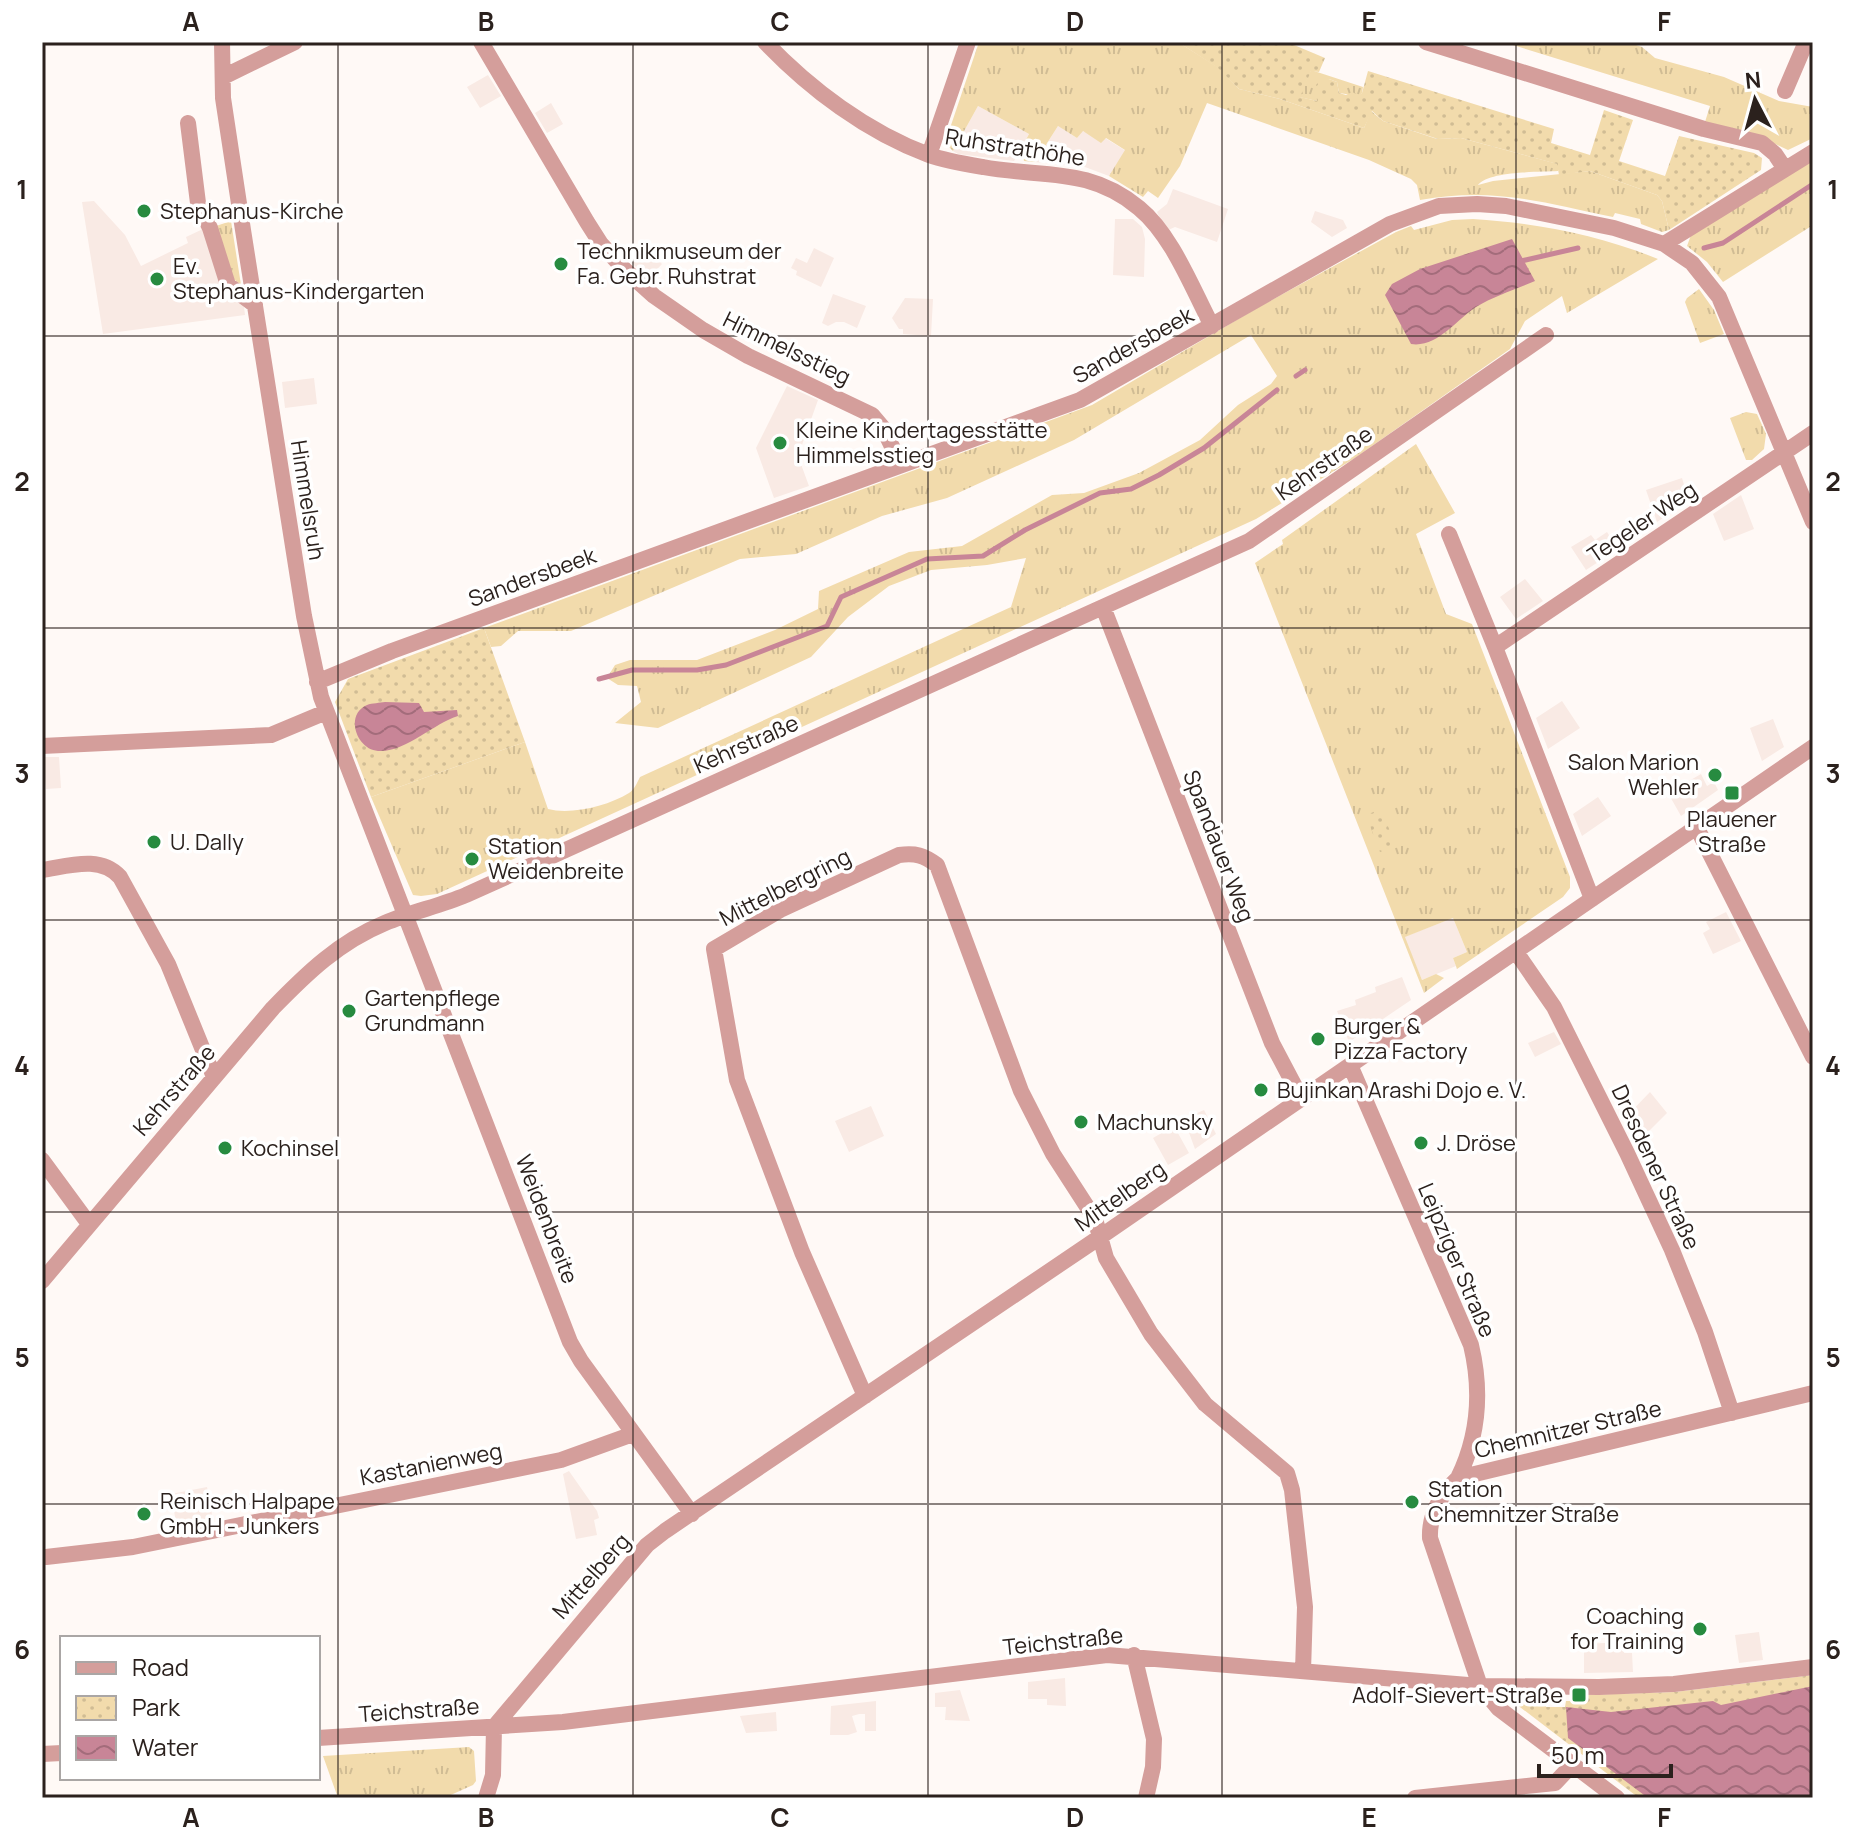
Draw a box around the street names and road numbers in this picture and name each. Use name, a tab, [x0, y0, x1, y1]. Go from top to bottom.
street label: Ruhstrathöhe	[943, 121, 1087, 173]
street label: Sandersbeek	[1067, 299, 1200, 390]
street label: Himmelsstieg	[718, 304, 856, 392]
street label: Kehrstraße	[1270, 419, 1378, 507]
street label: Himmelsruh	[284, 438, 332, 562]
street label: Tegeler Weg	[1582, 474, 1702, 570]
street label: Sandersbeek	[464, 540, 601, 614]
street label: Kehrstraße	[689, 708, 803, 780]
street label: Spandauer Weg	[1176, 766, 1262, 926]
street label: Mittelbergring	[714, 841, 856, 933]
street label: Kehrstraße	[126, 1038, 222, 1142]
street label: Dresdener Straße	[1605, 1080, 1707, 1254]
street label: Weidenbreite	[509, 1150, 585, 1288]
street label: Mittelberg	[1069, 1154, 1171, 1238]
street label: Leipziger Straße	[1411, 1178, 1503, 1342]
street label: Chemnitzer Straße	[1472, 1393, 1665, 1465]
street label: Kastanienweg	[357, 1436, 505, 1492]
street label: Mittelberg	[545, 1527, 637, 1625]
street label: Teichstraße	[1001, 1620, 1125, 1662]
street label: Teichstraße	[358, 1691, 480, 1729]

